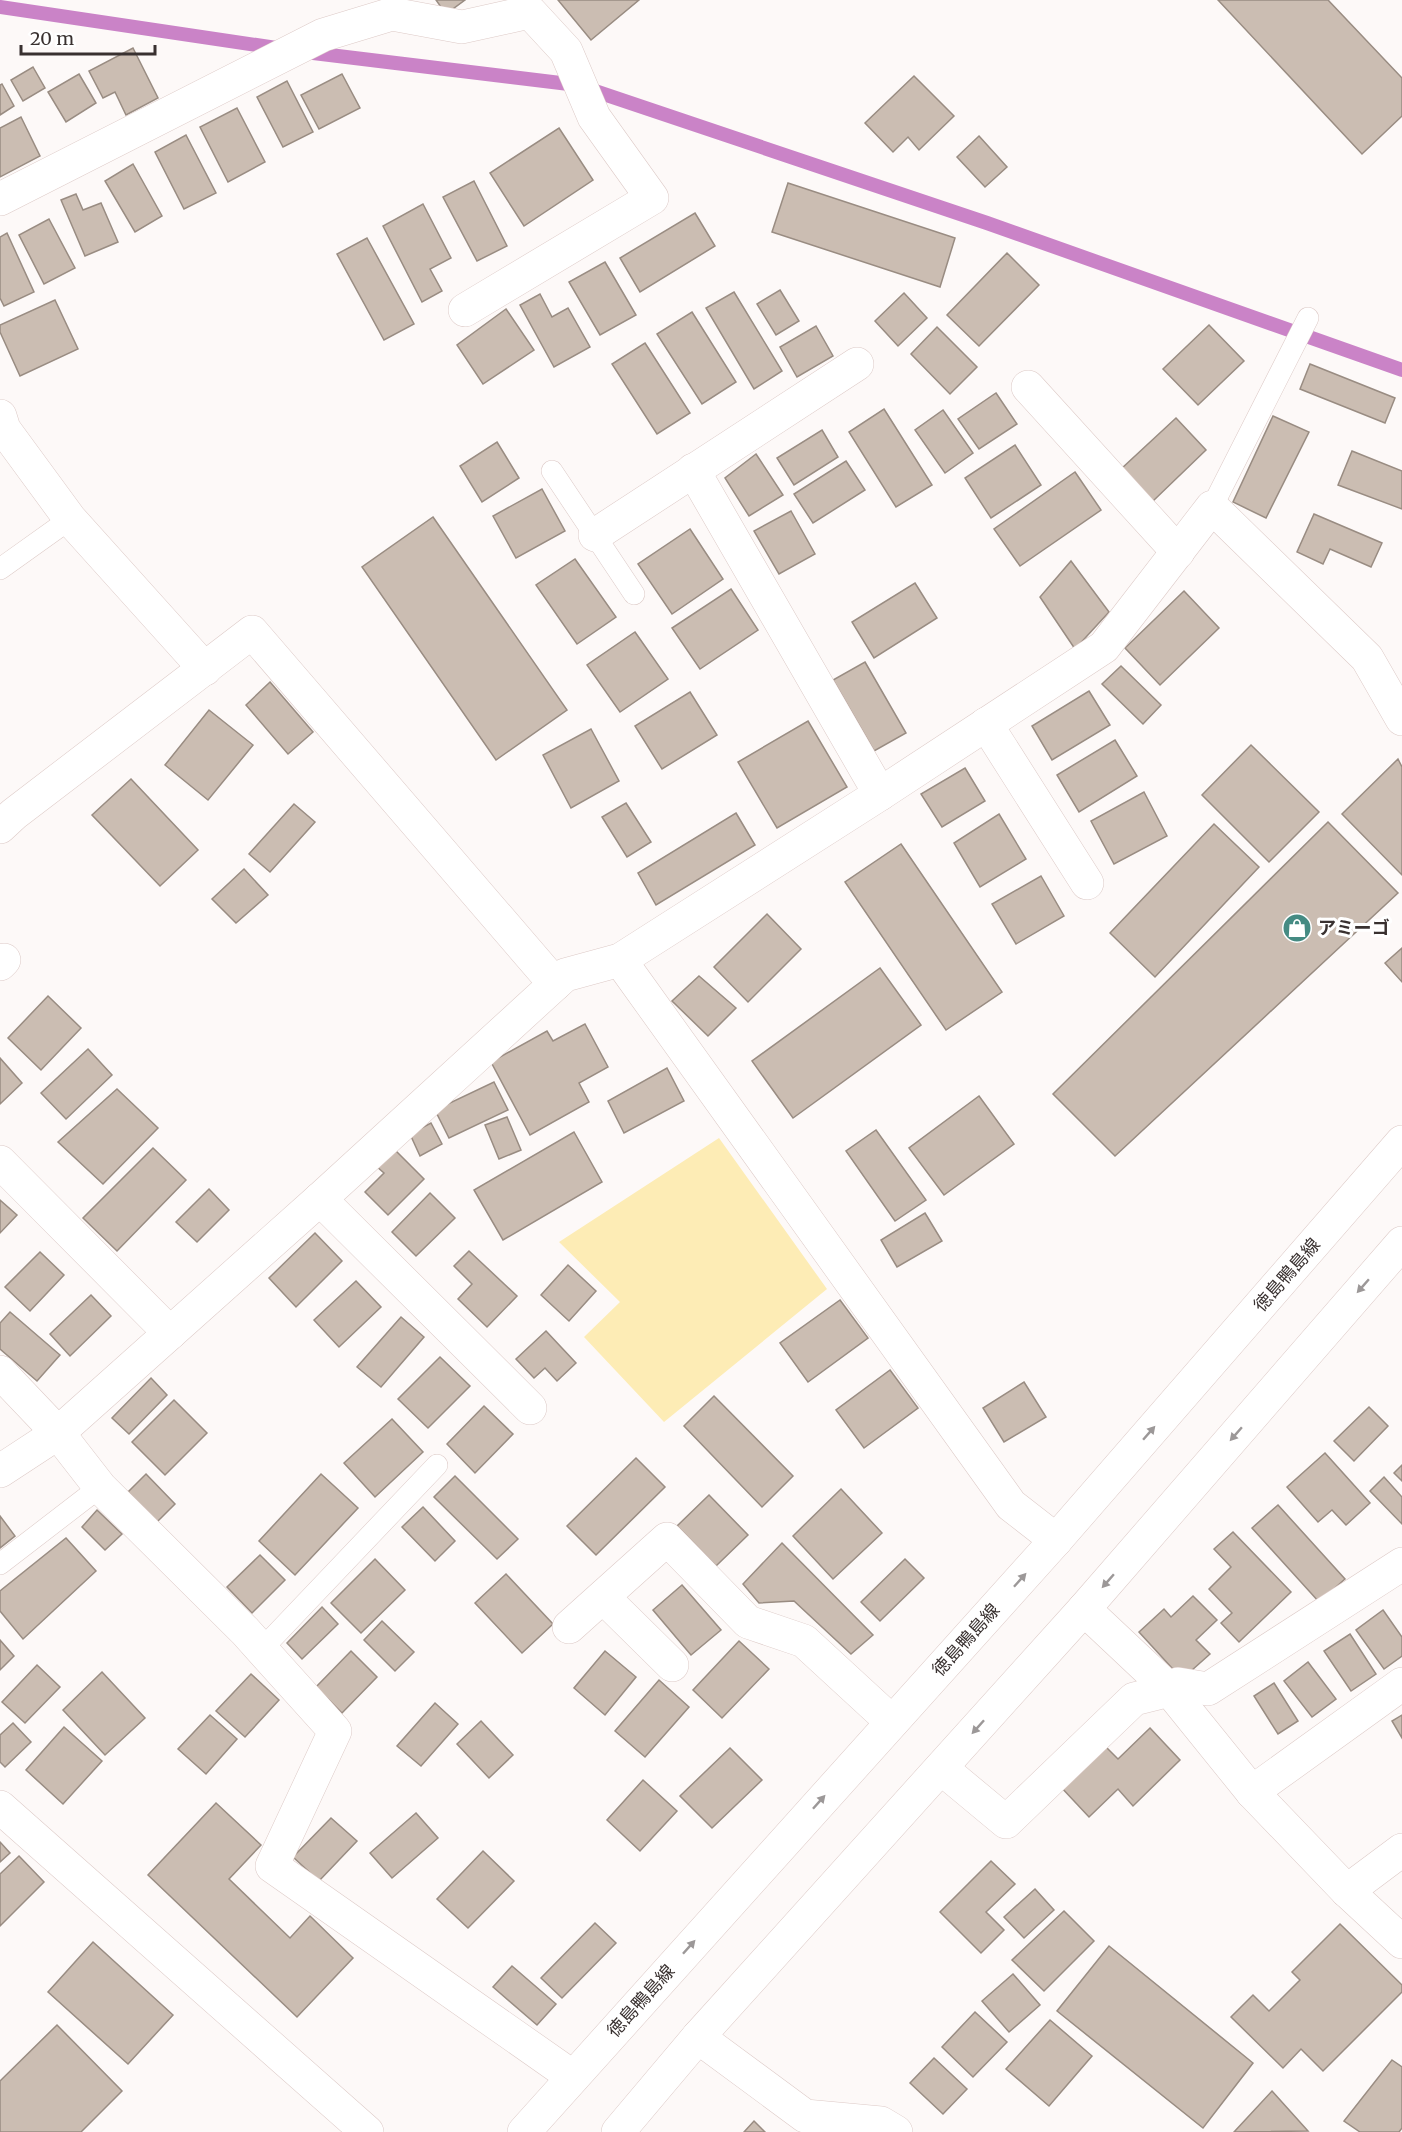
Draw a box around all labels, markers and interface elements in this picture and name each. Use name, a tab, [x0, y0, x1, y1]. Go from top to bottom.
scale bar	[21, 18, 154, 56]
text: 20 m	[30, 27, 74, 50]
shop icon: アミーゴ	[1281, 912, 1313, 944]
place label: アミーゴ	[1318, 916, 1390, 939]
street label: 徳島鴨島線	[1248, 1233, 1325, 1316]
one-way arrow	[1356, 1279, 1370, 1294]
one-way arrow	[1142, 1426, 1155, 1441]
one-way arrow	[1229, 1426, 1242, 1442]
one-way arrow	[1013, 1572, 1027, 1587]
one-way arrow	[1102, 1573, 1115, 1588]
street label: 徳島鴨島線	[927, 1599, 1004, 1681]
one-way arrow	[972, 1719, 985, 1734]
one-way arrow	[812, 1795, 826, 1810]
one-way arrow	[682, 1940, 696, 1955]
street label: 徳島鴨島線	[602, 1960, 679, 2042]

